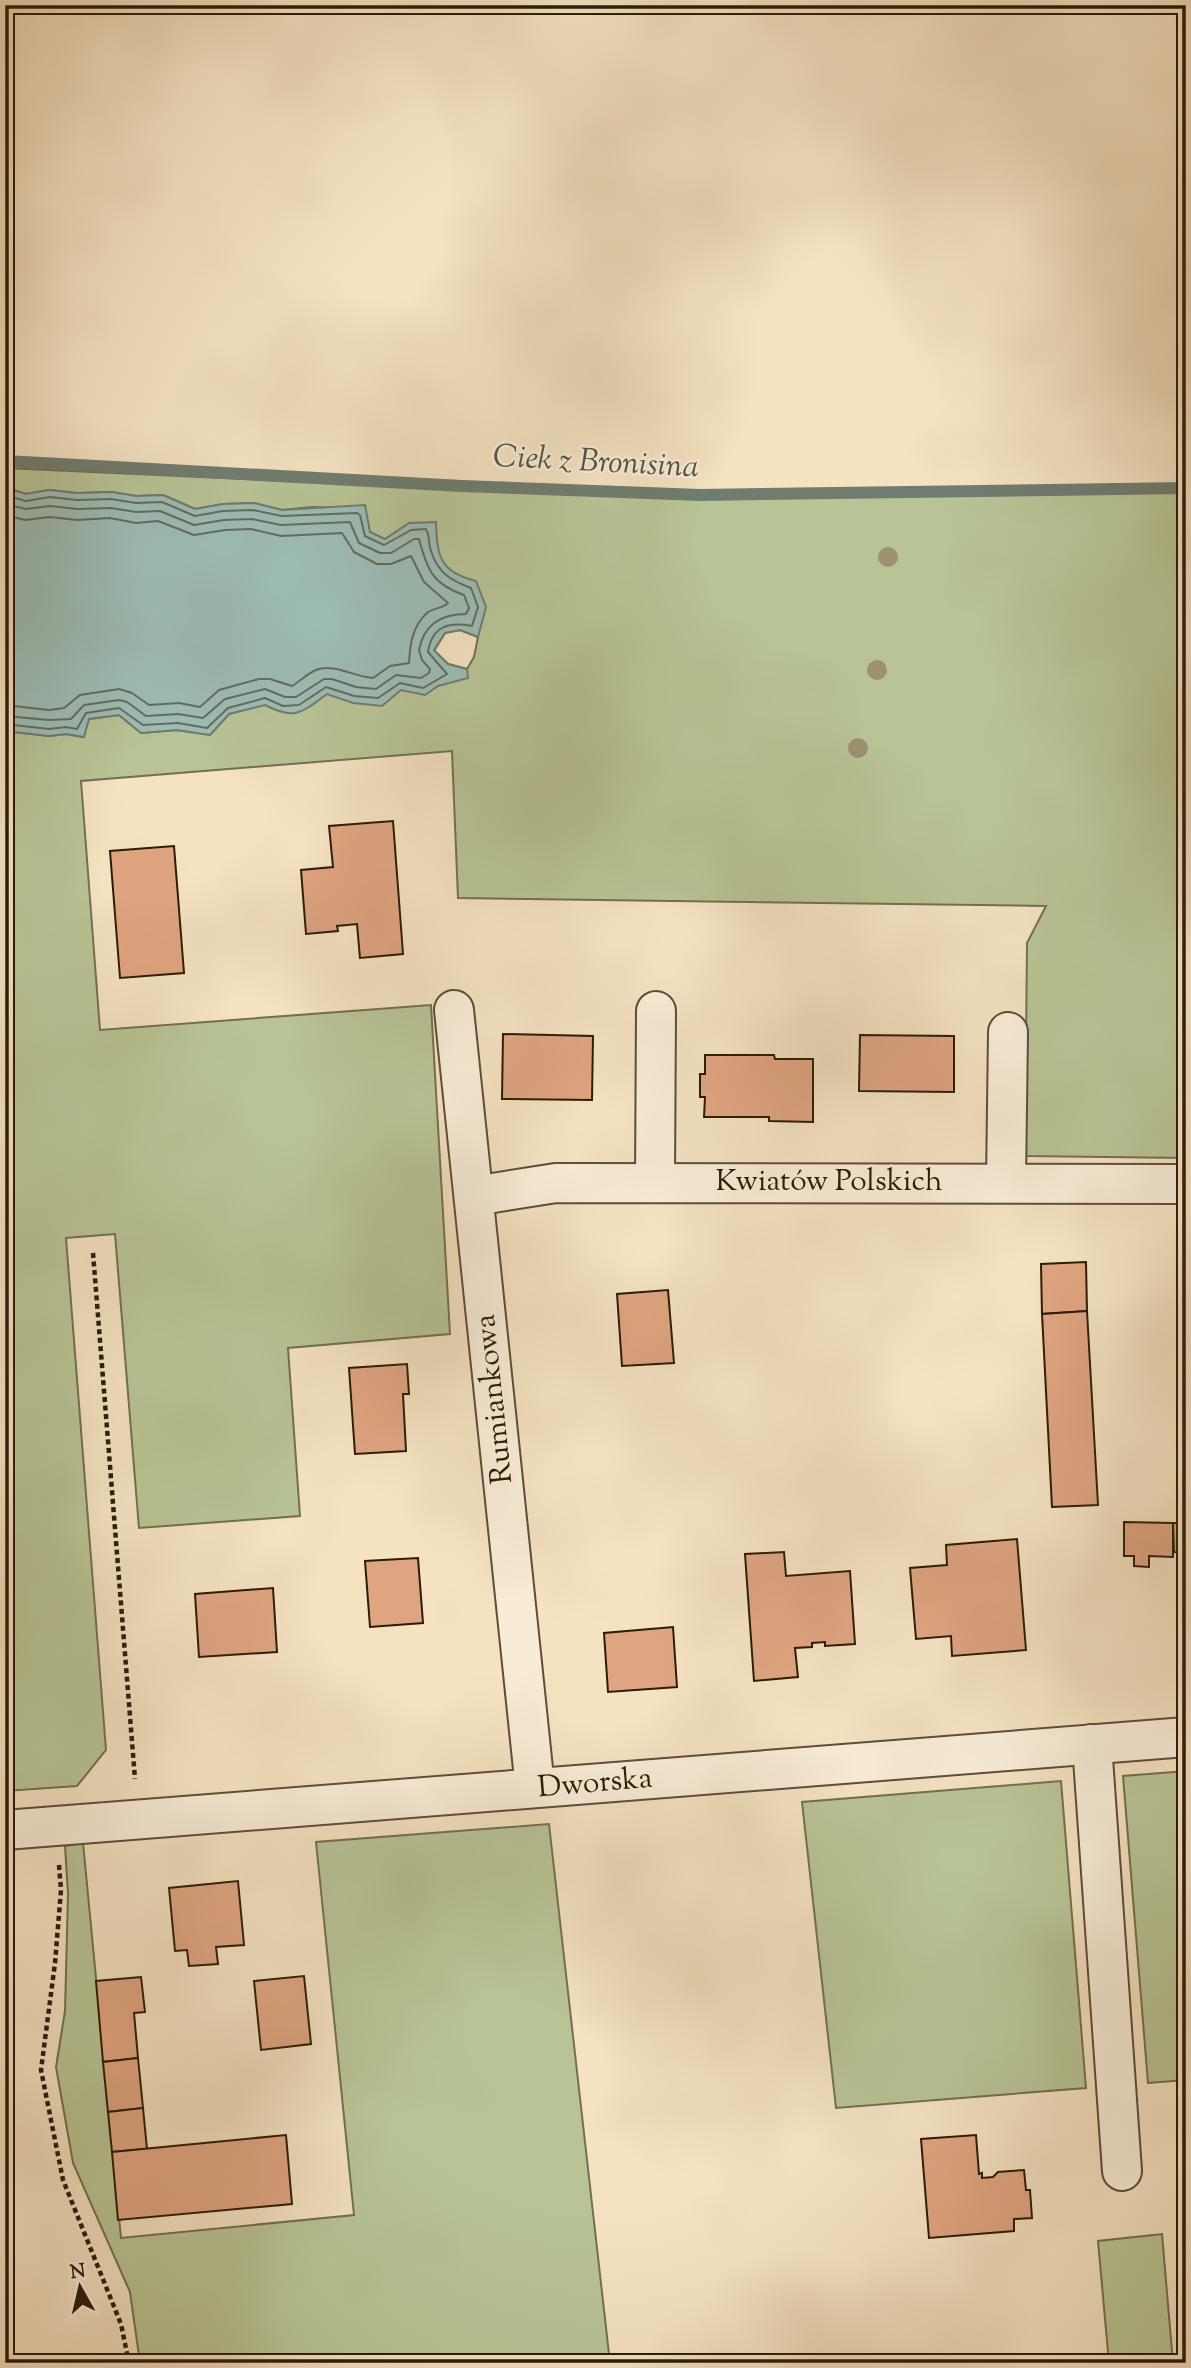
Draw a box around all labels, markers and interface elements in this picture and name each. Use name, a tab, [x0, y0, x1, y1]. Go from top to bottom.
water label: Ciek z Bronisina	[492, 435, 700, 491]
street label: Kwiatów Polskich	[715, 1161, 943, 1204]
street label: Rumiankowa	[465, 1312, 525, 1486]
street label: Dworska	[536, 1758, 654, 1810]
north arrow	[46, 2252, 116, 2322]
text: N	[69, 2258, 87, 2287]

